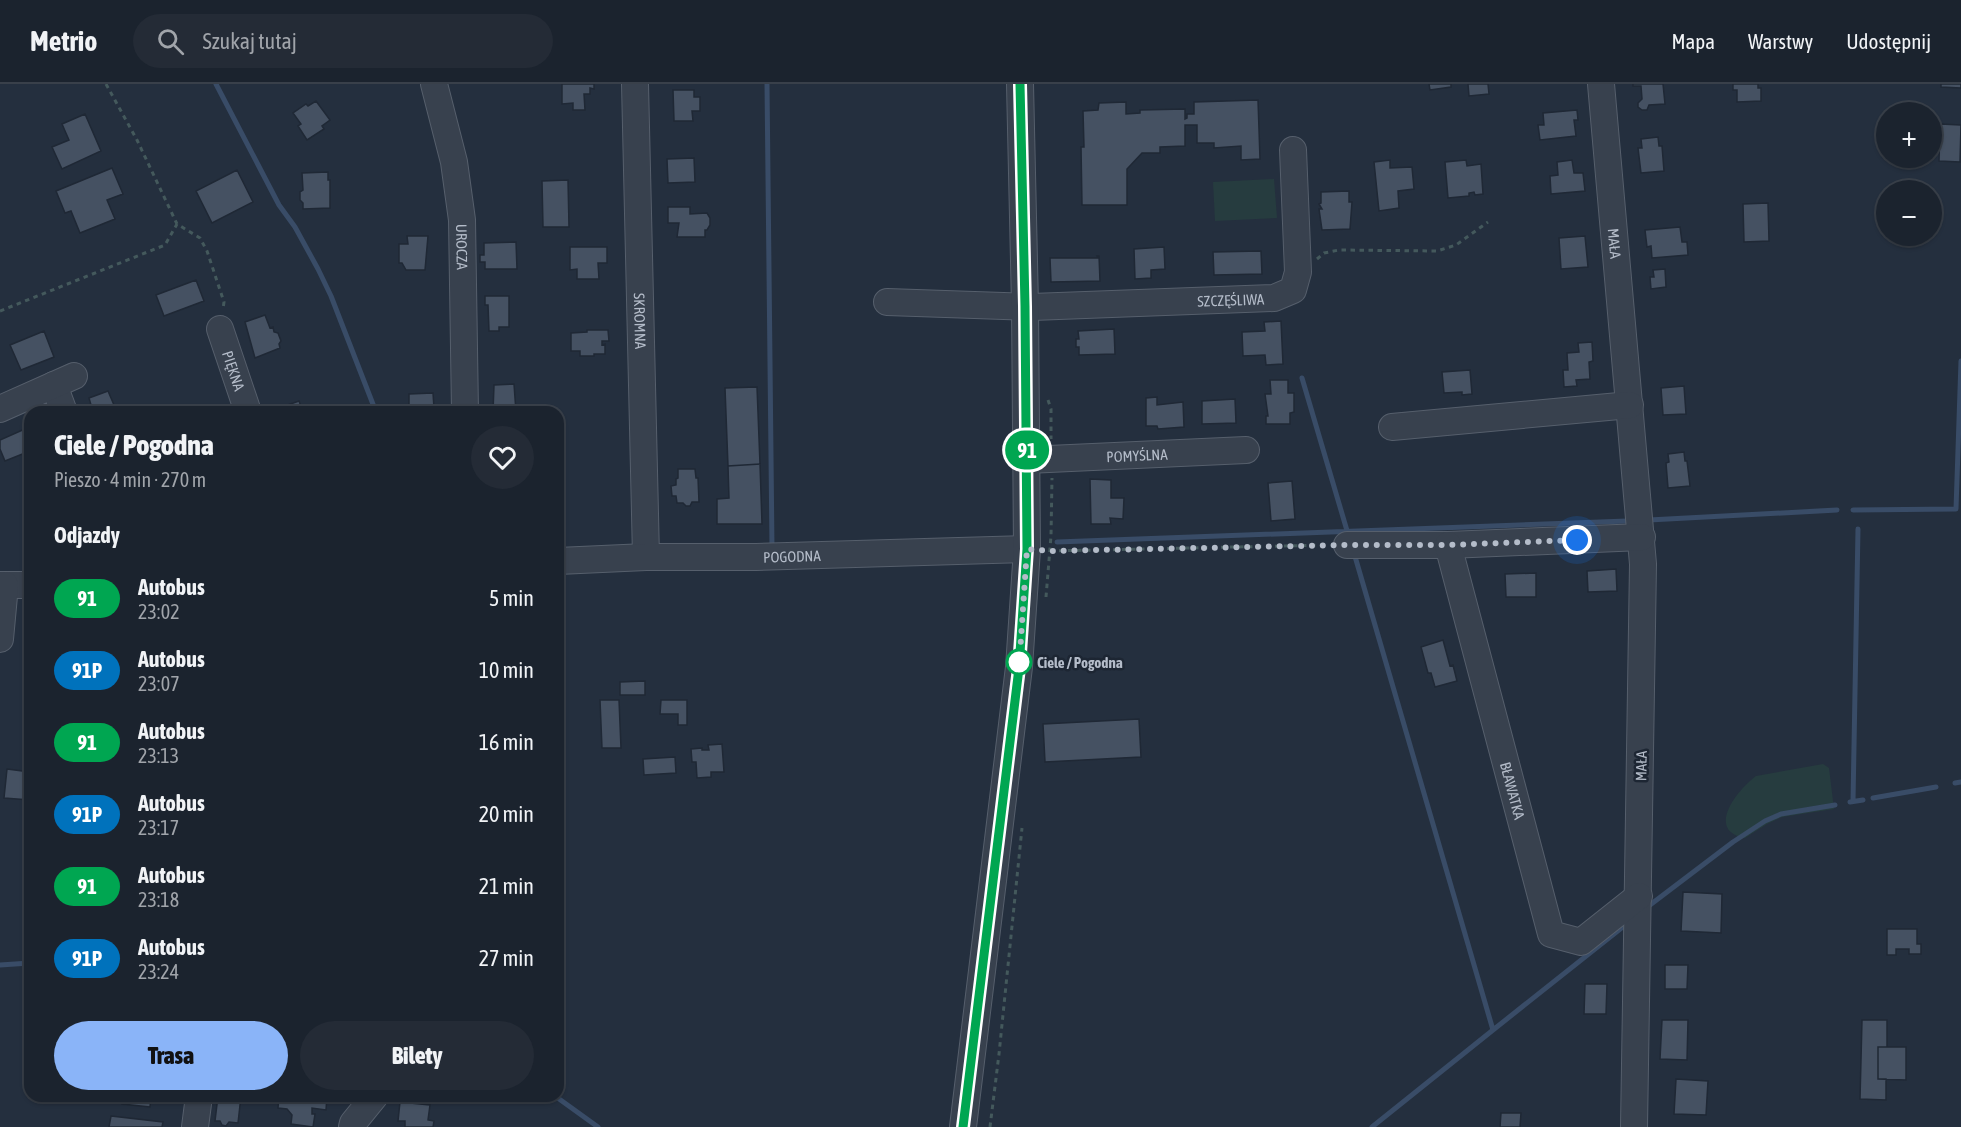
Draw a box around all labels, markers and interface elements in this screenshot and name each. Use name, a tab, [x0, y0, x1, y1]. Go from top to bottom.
search box	[133, 14, 553, 68]
text: Metrio	[30, 25, 97, 57]
icon: search	[154, 25, 187, 58]
text: Szukaj tutaj	[202, 28, 297, 54]
text: Mapa	[1671, 29, 1715, 53]
text: Warstwy	[1748, 29, 1813, 53]
text: Udostępnij	[1846, 29, 1931, 53]
map controls	[1876, 102, 1942, 246]
button: +	[1876, 102, 1942, 168]
button: −	[1876, 180, 1942, 246]
street label: UROCZA	[454, 224, 471, 271]
street label: MAŁA	[1605, 227, 1625, 260]
street label: SZCZĘŚLIWA	[1197, 290, 1265, 309]
street label: SKROMNA	[631, 293, 650, 350]
street label: PIĘKNA	[219, 348, 249, 394]
button: heart	[471, 426, 534, 489]
text: Ciele / Pogodna	[54, 429, 214, 461]
line badge: 91	[1000, 430, 1054, 470]
text: 91	[1017, 438, 1037, 462]
street label: POMYŚLNA	[1106, 445, 1168, 465]
text: Pieszo · 4 min · 270 m	[54, 468, 206, 491]
text: Odjazdy	[54, 522, 120, 548]
your location	[1562, 525, 1592, 555]
street label: POGODNA	[763, 547, 822, 565]
text: Autobus	[138, 574, 205, 600]
text: 5 min	[489, 585, 534, 611]
text: 91	[77, 586, 97, 610]
text: 23:02	[138, 600, 180, 623]
text: Autobus	[138, 646, 205, 672]
marker: Ciele / Pogodna	[1006, 649, 1032, 675]
place label: Ciele / Pogodna	[1037, 654, 1123, 671]
text: 10 min	[479, 657, 534, 683]
text: 91P	[72, 658, 102, 682]
text: 23:07	[138, 672, 180, 695]
text: Autobus	[138, 718, 205, 744]
text: 16 min	[479, 729, 534, 755]
text: 91	[77, 730, 97, 754]
text: 23:13	[138, 744, 179, 767]
street label: MAŁA	[1632, 750, 1650, 781]
street label: BŁAWATKA	[1497, 760, 1529, 822]
text: Autobus	[138, 790, 205, 816]
text: 20 min	[479, 801, 534, 827]
text: 91P	[72, 802, 102, 826]
text: 23:17	[138, 816, 179, 839]
text: Autobus	[138, 862, 205, 888]
text: 21 min	[479, 873, 534, 899]
text: 91	[77, 874, 97, 898]
text: 23:18	[138, 888, 179, 911]
text: Autobus	[138, 934, 205, 960]
text: 27 min	[479, 945, 534, 971]
text: 91P	[72, 946, 102, 970]
text: 23:24	[138, 960, 179, 983]
button: Trasa	[54, 1021, 288, 1090]
button: Bilety	[300, 1021, 534, 1090]

